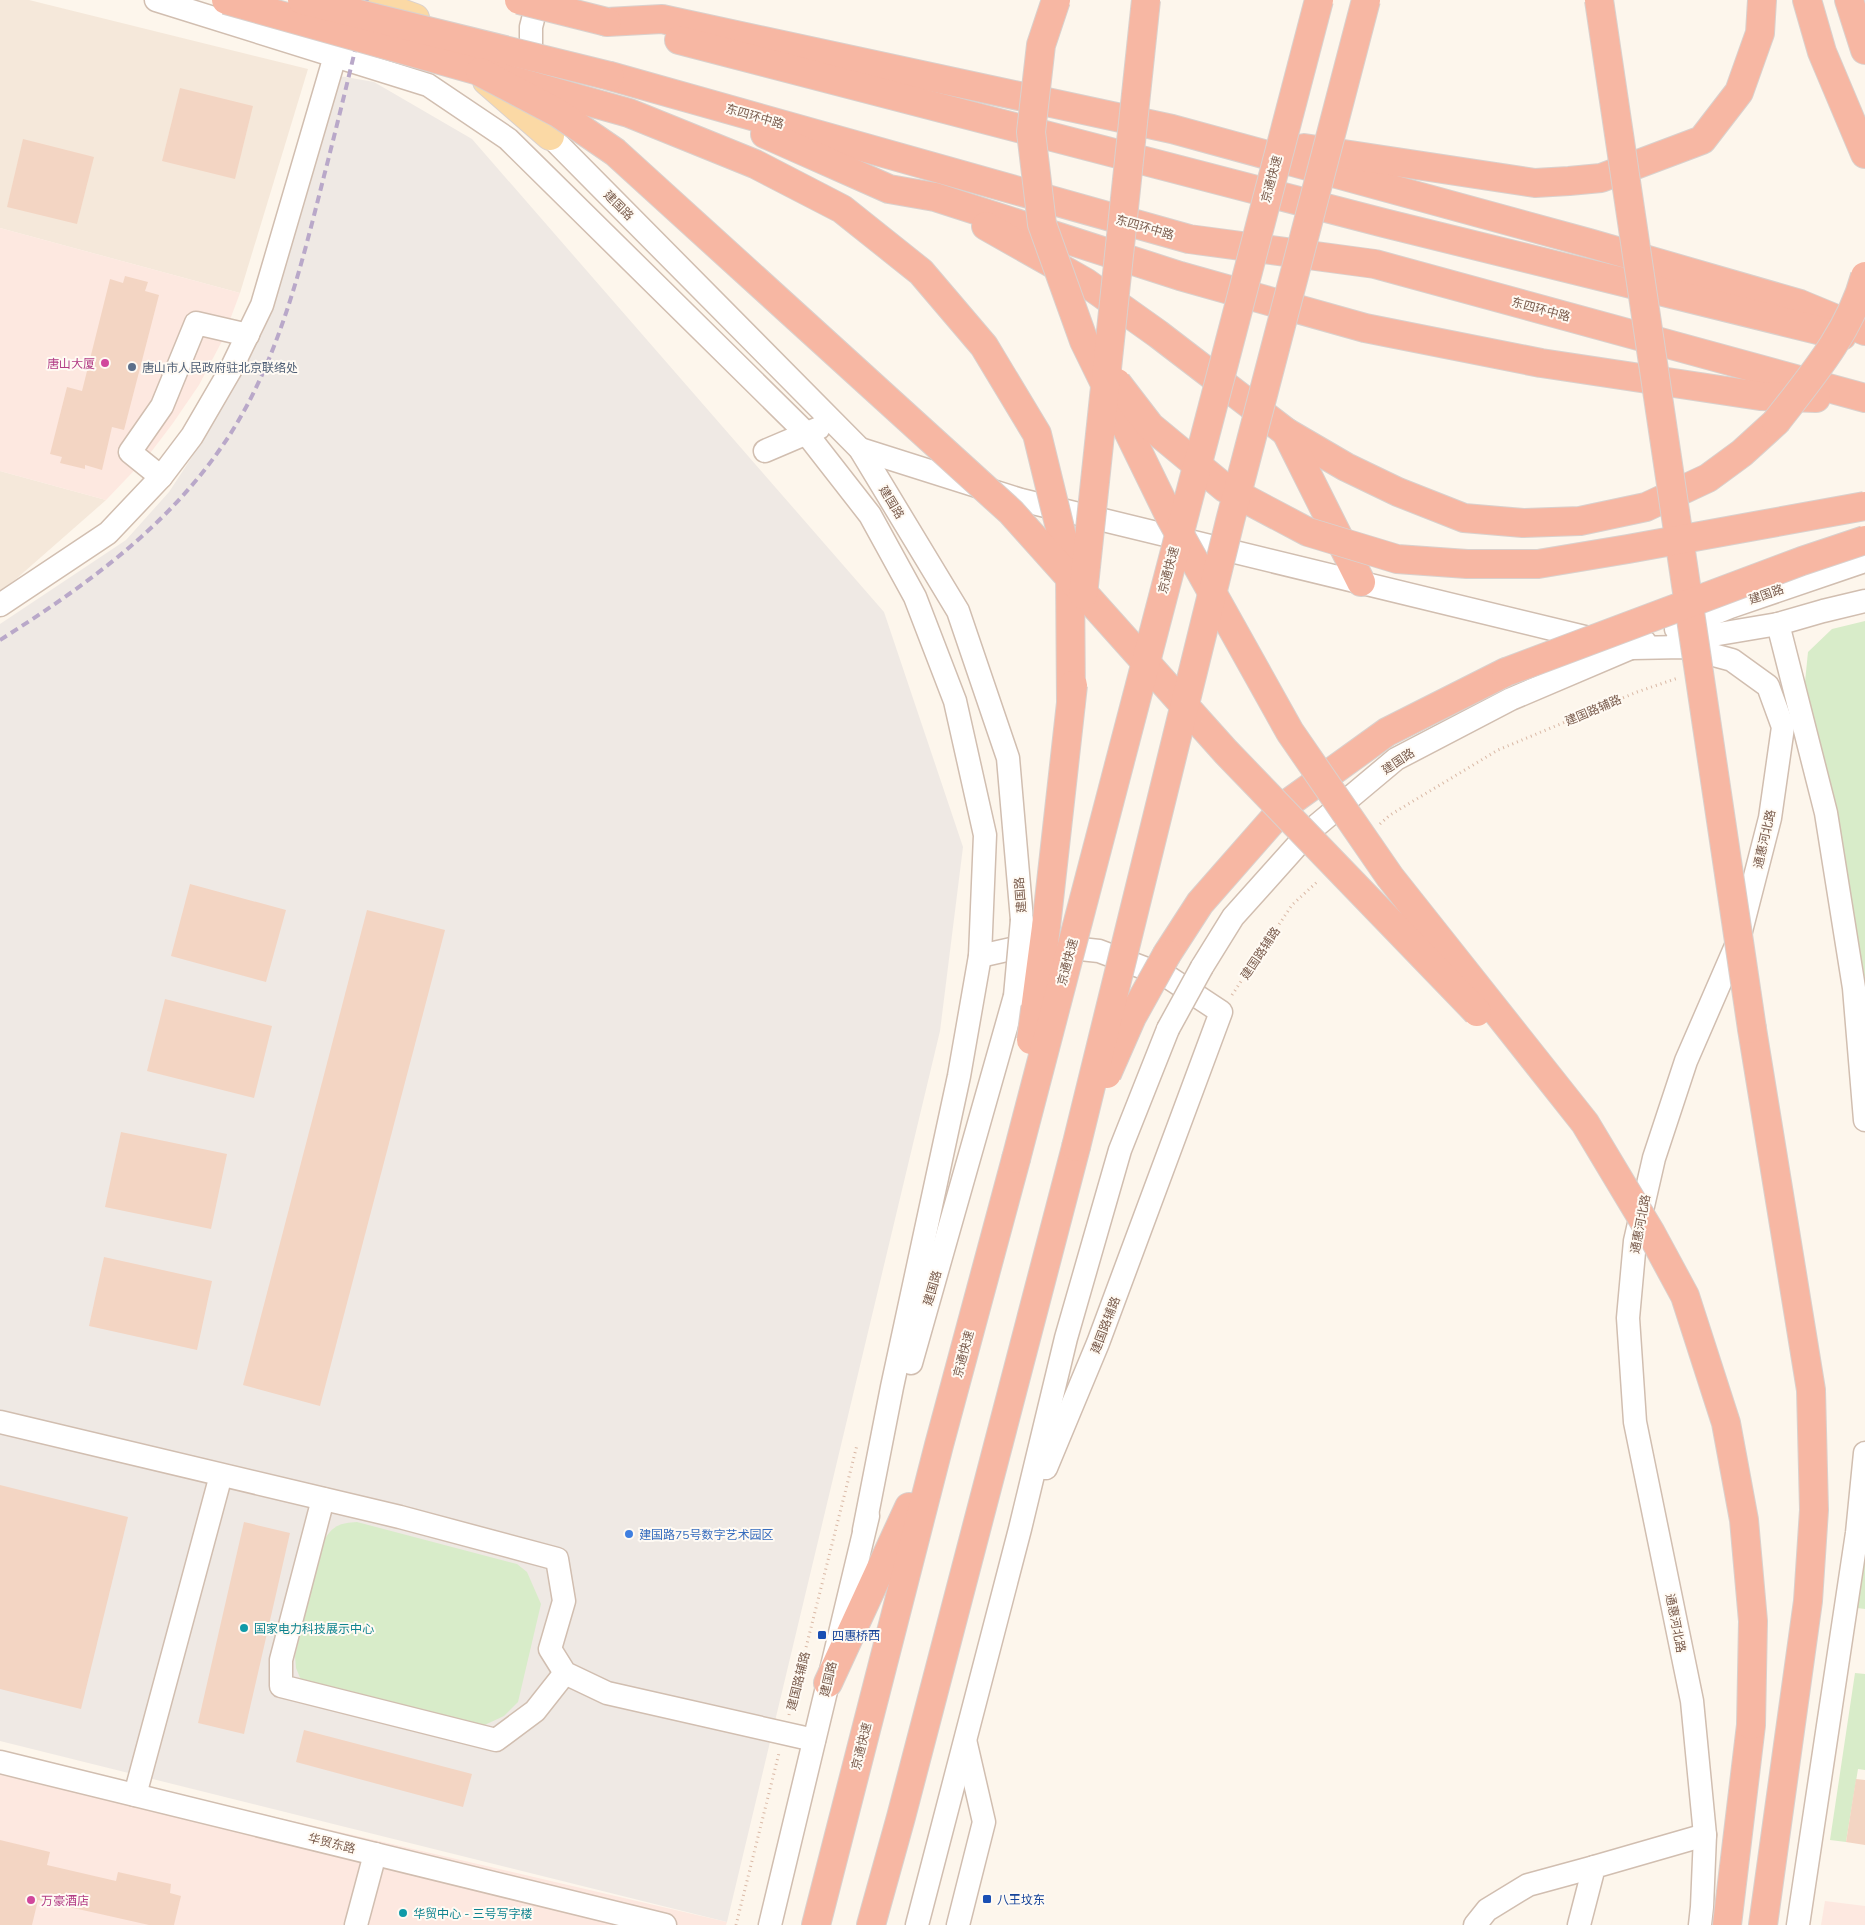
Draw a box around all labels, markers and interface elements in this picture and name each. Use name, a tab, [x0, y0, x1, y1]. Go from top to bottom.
street label: 东四环中路	[724, 101, 786, 131]
street label: 京通快速	[1258, 154, 1284, 204]
street label: 建国路	[601, 187, 637, 223]
street label: 东四环中路	[1114, 212, 1176, 242]
street label: 东四环中路	[1510, 294, 1572, 324]
place label: 唐山大厦	[47, 356, 95, 371]
marker: 唐山大厦	[99, 357, 111, 369]
place label: 唐山市人民政府驻北京联络处	[142, 360, 298, 375]
marker: 唐山市人民政府驻北京联络处	[126, 361, 138, 373]
street label: 建国路	[876, 483, 908, 521]
street label: 京通快速	[1155, 545, 1181, 595]
street label: 建国路	[1747, 581, 1785, 607]
street label: 建国路辅路	[1562, 691, 1624, 729]
street label: 建国路	[1379, 745, 1417, 777]
street label: 通惠河北路	[1750, 808, 1778, 870]
street label: 建国路	[1011, 876, 1029, 914]
street label: 建国路辅路	[1237, 924, 1283, 982]
street label: 京通快速	[1054, 937, 1080, 987]
street label: 通惠河北路	[1627, 1193, 1653, 1255]
street label: 建国路	[920, 1269, 944, 1307]
street label: 建国路辅路	[1087, 1294, 1123, 1356]
street label: 京通快速	[950, 1329, 976, 1379]
place label: 建国路75号数字艺术园区	[639, 1527, 773, 1542]
marker: 建国路75号数字艺术园区	[623, 1528, 635, 1540]
street label: 通惠河北路	[1663, 1592, 1689, 1654]
place label: 国家电力科技展示中心	[254, 1621, 374, 1636]
marker: 国家电力科技展示中心	[238, 1622, 250, 1634]
place label: 四惠桥西	[832, 1628, 880, 1643]
marker: 四惠桥西	[816, 1629, 828, 1641]
street label: 建国路辅路	[783, 1650, 813, 1712]
street label: 建国路	[817, 1660, 839, 1698]
street label: 京通快速	[848, 1721, 874, 1771]
street label: 华贸东路	[307, 1830, 357, 1856]
place label: 八王坟东	[997, 1892, 1045, 1907]
place label: 万豪酒店	[41, 1893, 89, 1908]
marker: 八王坟东	[981, 1893, 993, 1905]
marker: 万豪酒店	[25, 1894, 37, 1906]
place label: 华贸中心 - 三号写字楼	[413, 1906, 532, 1921]
marker: 华贸中心 - 三号写字楼	[397, 1907, 409, 1919]

